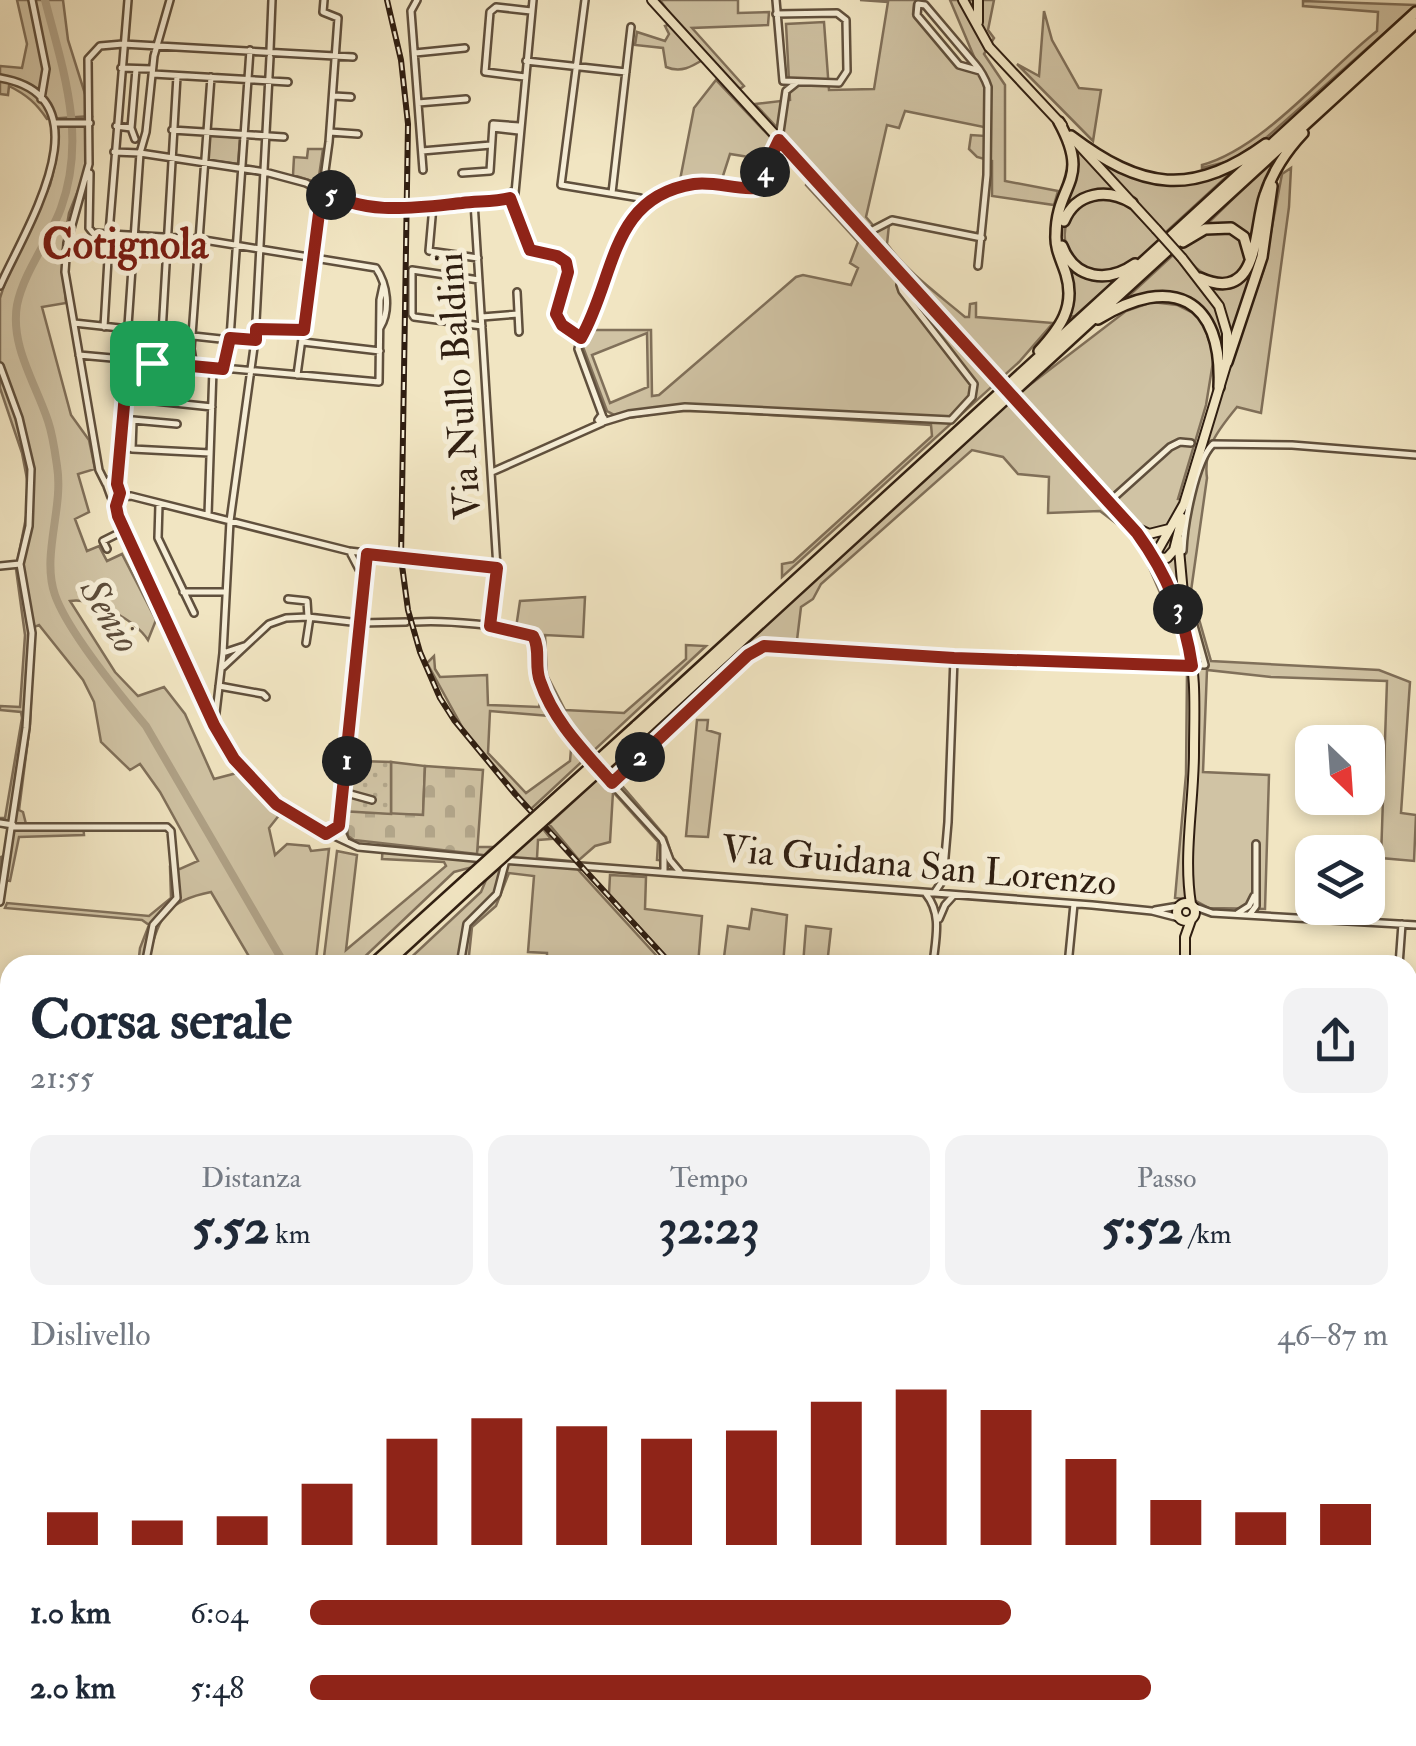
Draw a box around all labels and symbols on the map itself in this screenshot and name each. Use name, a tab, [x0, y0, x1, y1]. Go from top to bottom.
pin: 4	[740, 147, 790, 197]
pin: 5	[306, 170, 356, 220]
district label: Cotignola	[42, 219, 210, 271]
street label: Via Nullo Baldini	[426, 251, 492, 521]
pin	[110, 321, 195, 406]
water label: Senio	[67, 568, 152, 663]
pin: 3	[1153, 584, 1203, 634]
north arrow	[1295, 725, 1385, 815]
pin: 2	[615, 732, 665, 782]
pin: 1	[322, 736, 372, 786]
street label: Via Guidana San Lorenzo	[720, 825, 1118, 907]

